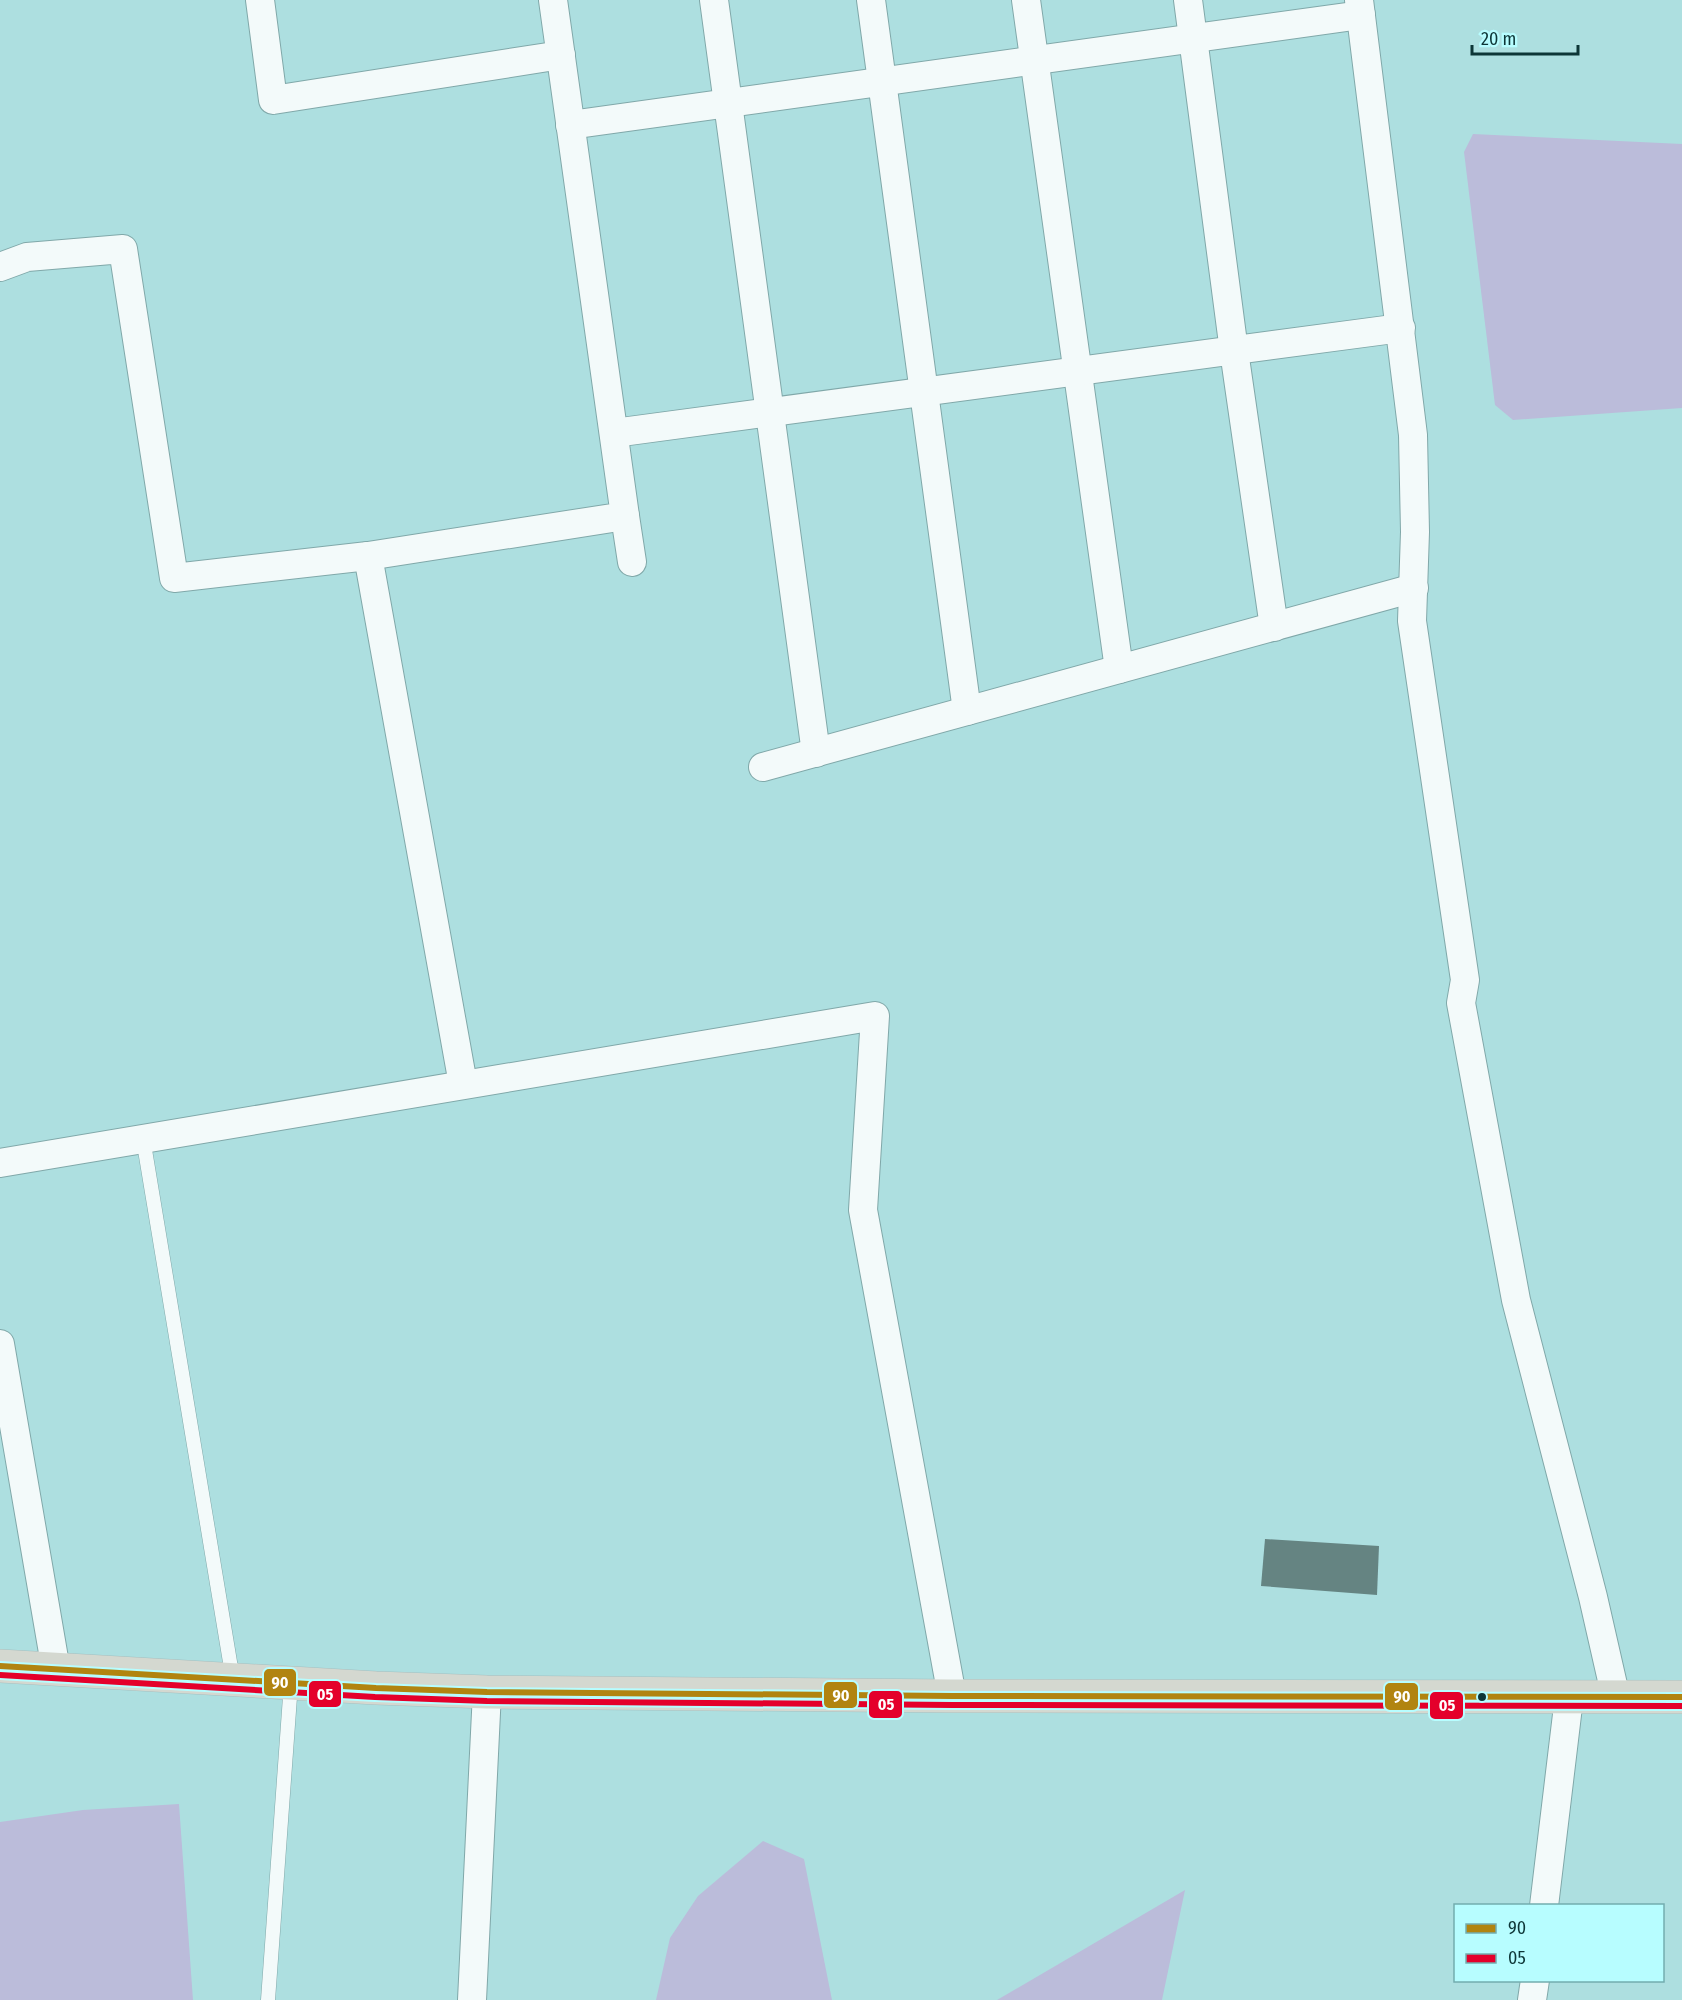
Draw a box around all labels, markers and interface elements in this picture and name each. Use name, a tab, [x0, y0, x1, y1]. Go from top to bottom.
scale bar	[1472, 18, 1578, 56]
text: 20 m	[1481, 28, 1516, 50]
line badge: 90	[263, 1668, 297, 1697]
text: 90	[271, 1673, 289, 1692]
line badge: 05	[308, 1680, 342, 1708]
line badge: 90	[823, 1681, 858, 1709]
line badge: 90	[1384, 1682, 1419, 1711]
text: 05	[317, 1685, 333, 1704]
text: 90	[832, 1686, 850, 1705]
text: 90	[1393, 1687, 1411, 1706]
line badge: 05	[868, 1690, 903, 1719]
line badge: 05	[1429, 1691, 1464, 1720]
unlabelled marker	[1476, 1691, 1488, 1703]
text: 05	[878, 1695, 894, 1714]
text: 05	[1439, 1696, 1455, 1715]
legend	[1454, 1904, 1664, 1982]
text: 90	[1508, 1917, 1526, 1939]
text: 05	[1508, 1947, 1526, 1969]

